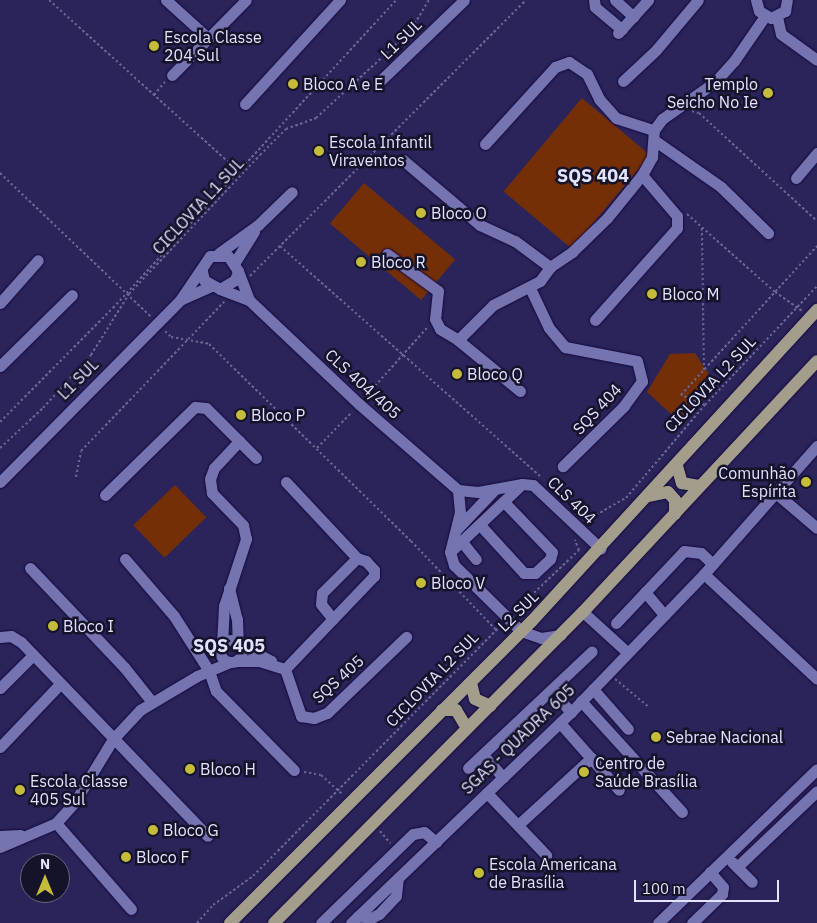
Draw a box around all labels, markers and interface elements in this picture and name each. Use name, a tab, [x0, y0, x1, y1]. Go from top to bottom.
street label: L1 SUL	[377, 15, 425, 63]
place label: Escola Classe 204 Sul	[164, 27, 262, 65]
marker: Escola Classe 204 Sul	[148, 40, 160, 52]
place label: Bloco A e E	[303, 74, 383, 94]
place label: Templo Seicho No Ie	[667, 74, 758, 112]
marker: Bloco A e E	[287, 78, 299, 90]
marker: Templo Seicho No Ie	[762, 87, 774, 99]
place label: Escola Infantil Viraventos	[329, 132, 432, 170]
marker: Escola Infantil Viraventos	[313, 145, 325, 157]
street label: CICLOVIA L1 SUL	[148, 154, 248, 258]
district label: SQS 404	[557, 165, 629, 187]
place label: Bloco O	[431, 203, 487, 223]
marker: Bloco O	[415, 207, 427, 219]
place label: Bloco R	[371, 252, 426, 272]
marker: Bloco R	[355, 256, 367, 268]
place label: Bloco M	[662, 284, 719, 304]
marker: Bloco M	[646, 288, 658, 300]
street label: CICLOVIA L2 SUL	[660, 332, 760, 436]
street label: CLS 404/405	[321, 345, 405, 423]
street label: L1 SUL	[54, 355, 102, 403]
place label: Bloco Q	[467, 364, 523, 384]
marker: Bloco Q	[451, 368, 463, 380]
street label: SQS 404	[569, 380, 625, 438]
place label: Bloco P	[251, 405, 305, 425]
marker: Bloco P	[235, 409, 247, 421]
place label: Comunhão Espírita	[718, 463, 796, 501]
street label: CLS 404	[544, 472, 600, 528]
marker: Comunhão Espírita	[800, 476, 812, 488]
place label: Bloco V	[431, 573, 485, 593]
marker: Bloco V	[415, 577, 427, 589]
street label: L2 SUL	[494, 587, 542, 635]
place label: Bloco I	[63, 616, 114, 636]
marker: Bloco I	[47, 620, 59, 632]
street label: CICLOVIA L2 SUL	[382, 627, 482, 731]
district label: SQS 405	[193, 635, 265, 657]
street label: SQS 405	[308, 651, 368, 707]
street label: SGAS - QUADRA 605	[457, 680, 579, 798]
place label: Sebrae Nacional	[666, 727, 783, 747]
marker: Sebrae Nacional	[650, 731, 662, 743]
place label: Centro de Saúde Brasília	[595, 753, 697, 791]
place label: Bloco H	[200, 759, 256, 779]
marker: Bloco H	[184, 763, 196, 775]
marker: Centro de Saúde Brasília	[577, 765, 591, 779]
place label: Escola Classe 405 Sul	[30, 771, 128, 809]
marker: Escola Classe 405 Sul	[14, 784, 26, 796]
place label: Bloco G	[163, 820, 219, 840]
marker: Bloco G	[147, 824, 159, 836]
place label: Bloco F	[136, 847, 189, 867]
marker: Bloco F	[120, 851, 132, 863]
north arrow	[20, 853, 70, 903]
place label: Escola Americana de Brasília	[489, 854, 617, 892]
text: N	[40, 855, 50, 873]
marker: Escola Americana de Brasília	[473, 867, 485, 879]
scale bar	[637, 870, 782, 902]
text: 100 m	[642, 879, 686, 898]

